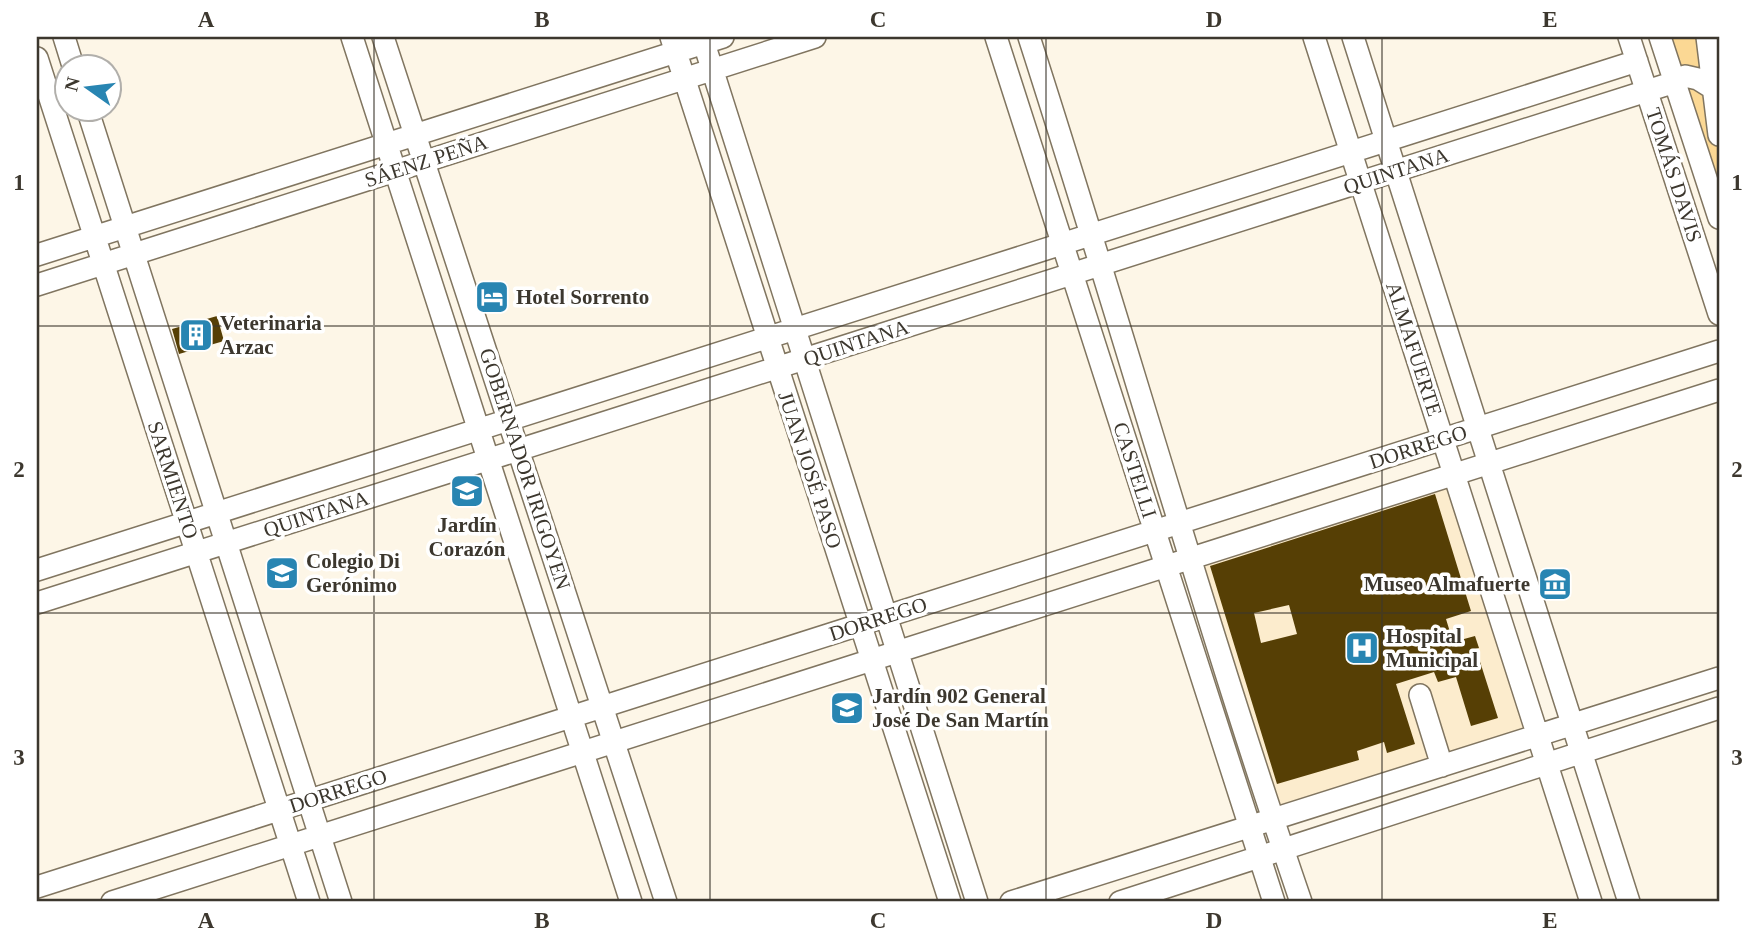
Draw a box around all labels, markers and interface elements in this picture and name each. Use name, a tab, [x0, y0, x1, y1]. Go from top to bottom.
text: A	[198, 7, 215, 32]
text: B	[534, 7, 550, 32]
text: C	[870, 7, 886, 32]
text: D	[1206, 7, 1222, 32]
text: E	[1542, 7, 1558, 32]
north arrow	[52, 52, 122, 122]
text: N	[60, 75, 84, 93]
street label: TOMÁS DAVIS	[1641, 105, 1707, 245]
street label: SÁENZ PEÑA	[362, 130, 491, 192]
street label: QUINTANA	[1340, 142, 1452, 199]
text: 1	[13, 170, 25, 195]
text: 1	[1731, 170, 1743, 195]
hotel icon: Hotel Sorrento	[473, 278, 511, 316]
street label: ALMAFUERTE	[1381, 279, 1447, 419]
place label: Hotel Sorrento	[516, 285, 649, 309]
place label: Veterinaria Arzac	[220, 311, 322, 359]
street label: QUINTANA	[800, 314, 912, 371]
building icon: Veterinaria Arzac	[177, 316, 215, 354]
street label: GOBERNADOR IRIGOYEN	[475, 345, 575, 593]
street label: JUAN JOSÉ PASO	[773, 388, 847, 552]
street label: SARMIENTO	[143, 418, 203, 542]
street label: CASTELLI	[1108, 419, 1162, 521]
street label: DORREGO	[1366, 420, 1470, 474]
text: 2	[13, 457, 25, 482]
text: 2	[1731, 457, 1743, 482]
school or university icon: Jardín Corazón	[448, 472, 486, 510]
street label: QUINTANA	[260, 485, 372, 542]
place label: Jardín Corazón	[429, 513, 506, 561]
place label: Colegio Di Gerónimo	[306, 549, 400, 597]
school or university icon: Colegio Di Gerónimo	[263, 554, 301, 592]
museum icon: Museo Almafuerte	[1536, 565, 1574, 603]
place label: Museo Almafuerte	[1364, 572, 1530, 596]
street label: DORREGO	[826, 592, 930, 646]
place label: Hospital Municipal	[1386, 624, 1478, 672]
hospital icon: Hospital Municipal	[1343, 629, 1381, 667]
place label: Jardín 902 General José De San Martín	[872, 684, 1049, 732]
school or university icon: Jardín 902 General José De San Martín	[828, 689, 866, 727]
text: 3	[13, 745, 25, 770]
text: 3	[1731, 745, 1743, 770]
street label: DORREGO	[286, 764, 390, 818]
text: A	[198, 908, 215, 933]
text: B	[534, 908, 550, 933]
text: C	[870, 908, 886, 933]
text: D	[1206, 908, 1222, 933]
text: E	[1542, 908, 1558, 933]

